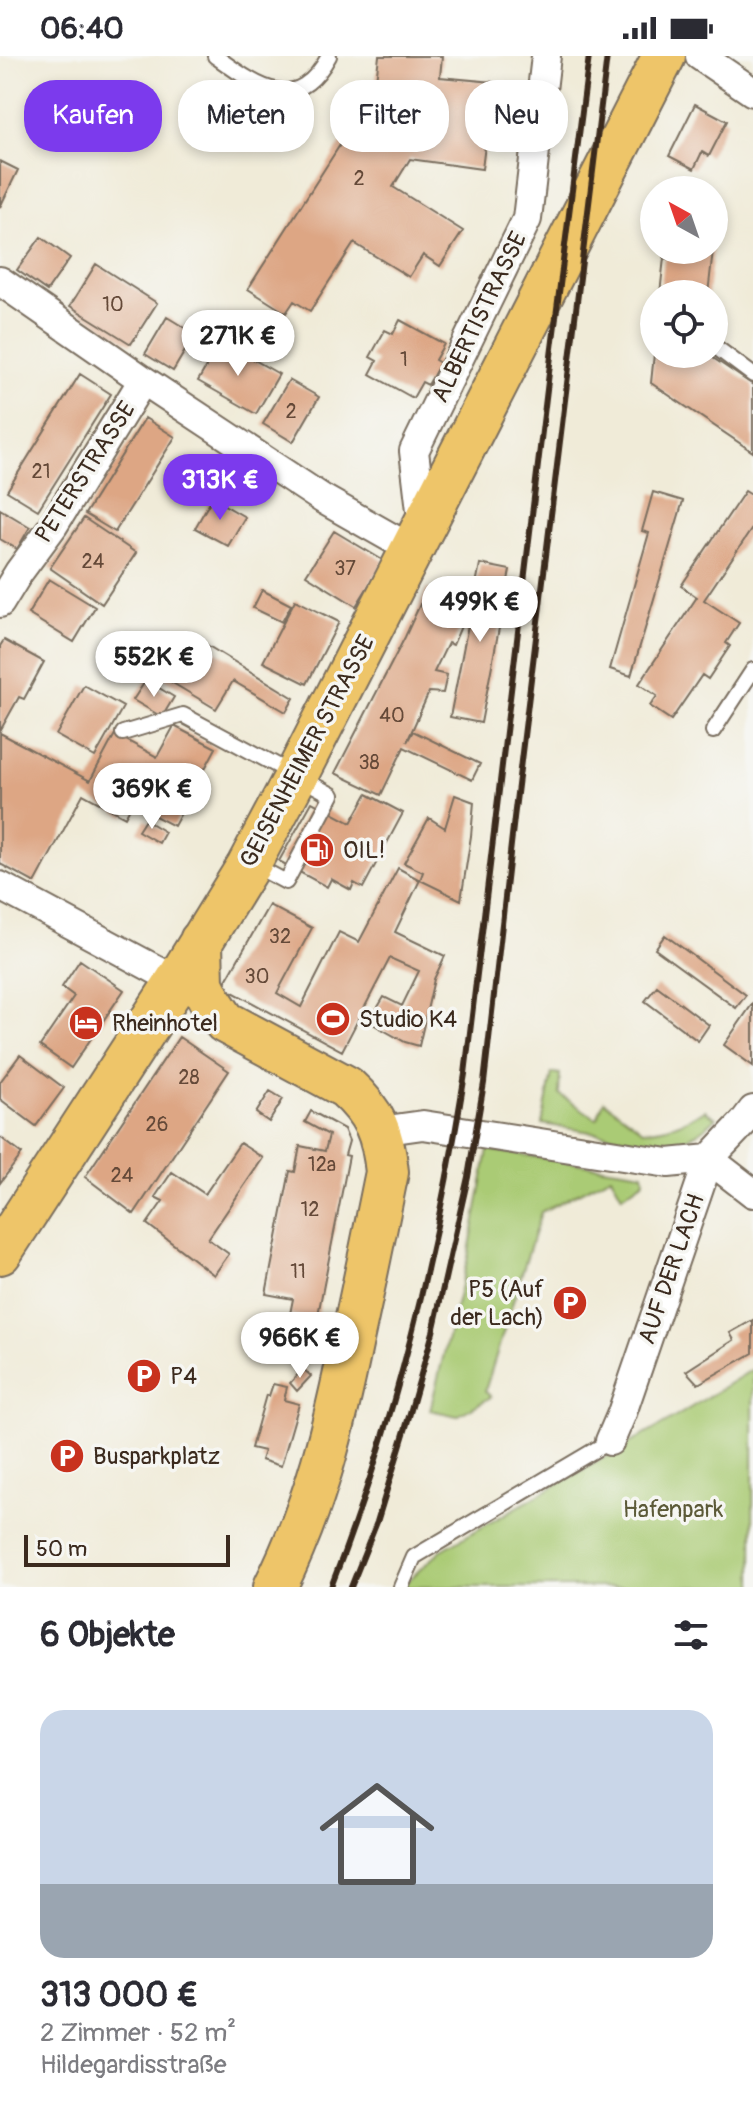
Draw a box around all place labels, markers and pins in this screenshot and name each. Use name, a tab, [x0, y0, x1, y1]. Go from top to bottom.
pin: 271K €	[173, 310, 303, 378]
pin: 313K €	[155, 454, 285, 522]
pin: 499K €	[415, 576, 545, 644]
pin: 552K €	[89, 631, 219, 699]
pin: 369K €	[87, 763, 217, 831]
fuel station icon: OIL!	[298, 831, 336, 869]
place label: OIL!	[343, 836, 385, 865]
sports icon: Studio K4	[314, 1000, 352, 1038]
hotel icon: Rheinhotel	[67, 1004, 105, 1042]
place label: Studio K4	[359, 1005, 457, 1034]
place label: Rheinhotel	[112, 1009, 218, 1038]
place label: P5 (Auf der Lach)	[450, 1275, 544, 1332]
parking icon: P5 (Auf der Lach)	[551, 1284, 589, 1322]
pin: 966K €	[235, 1312, 365, 1380]
parking icon: P4	[125, 1357, 163, 1395]
place label: P4	[170, 1362, 197, 1391]
parking icon: Busparkplatz	[48, 1437, 86, 1475]
place label: Busparkplatz	[93, 1442, 220, 1471]

